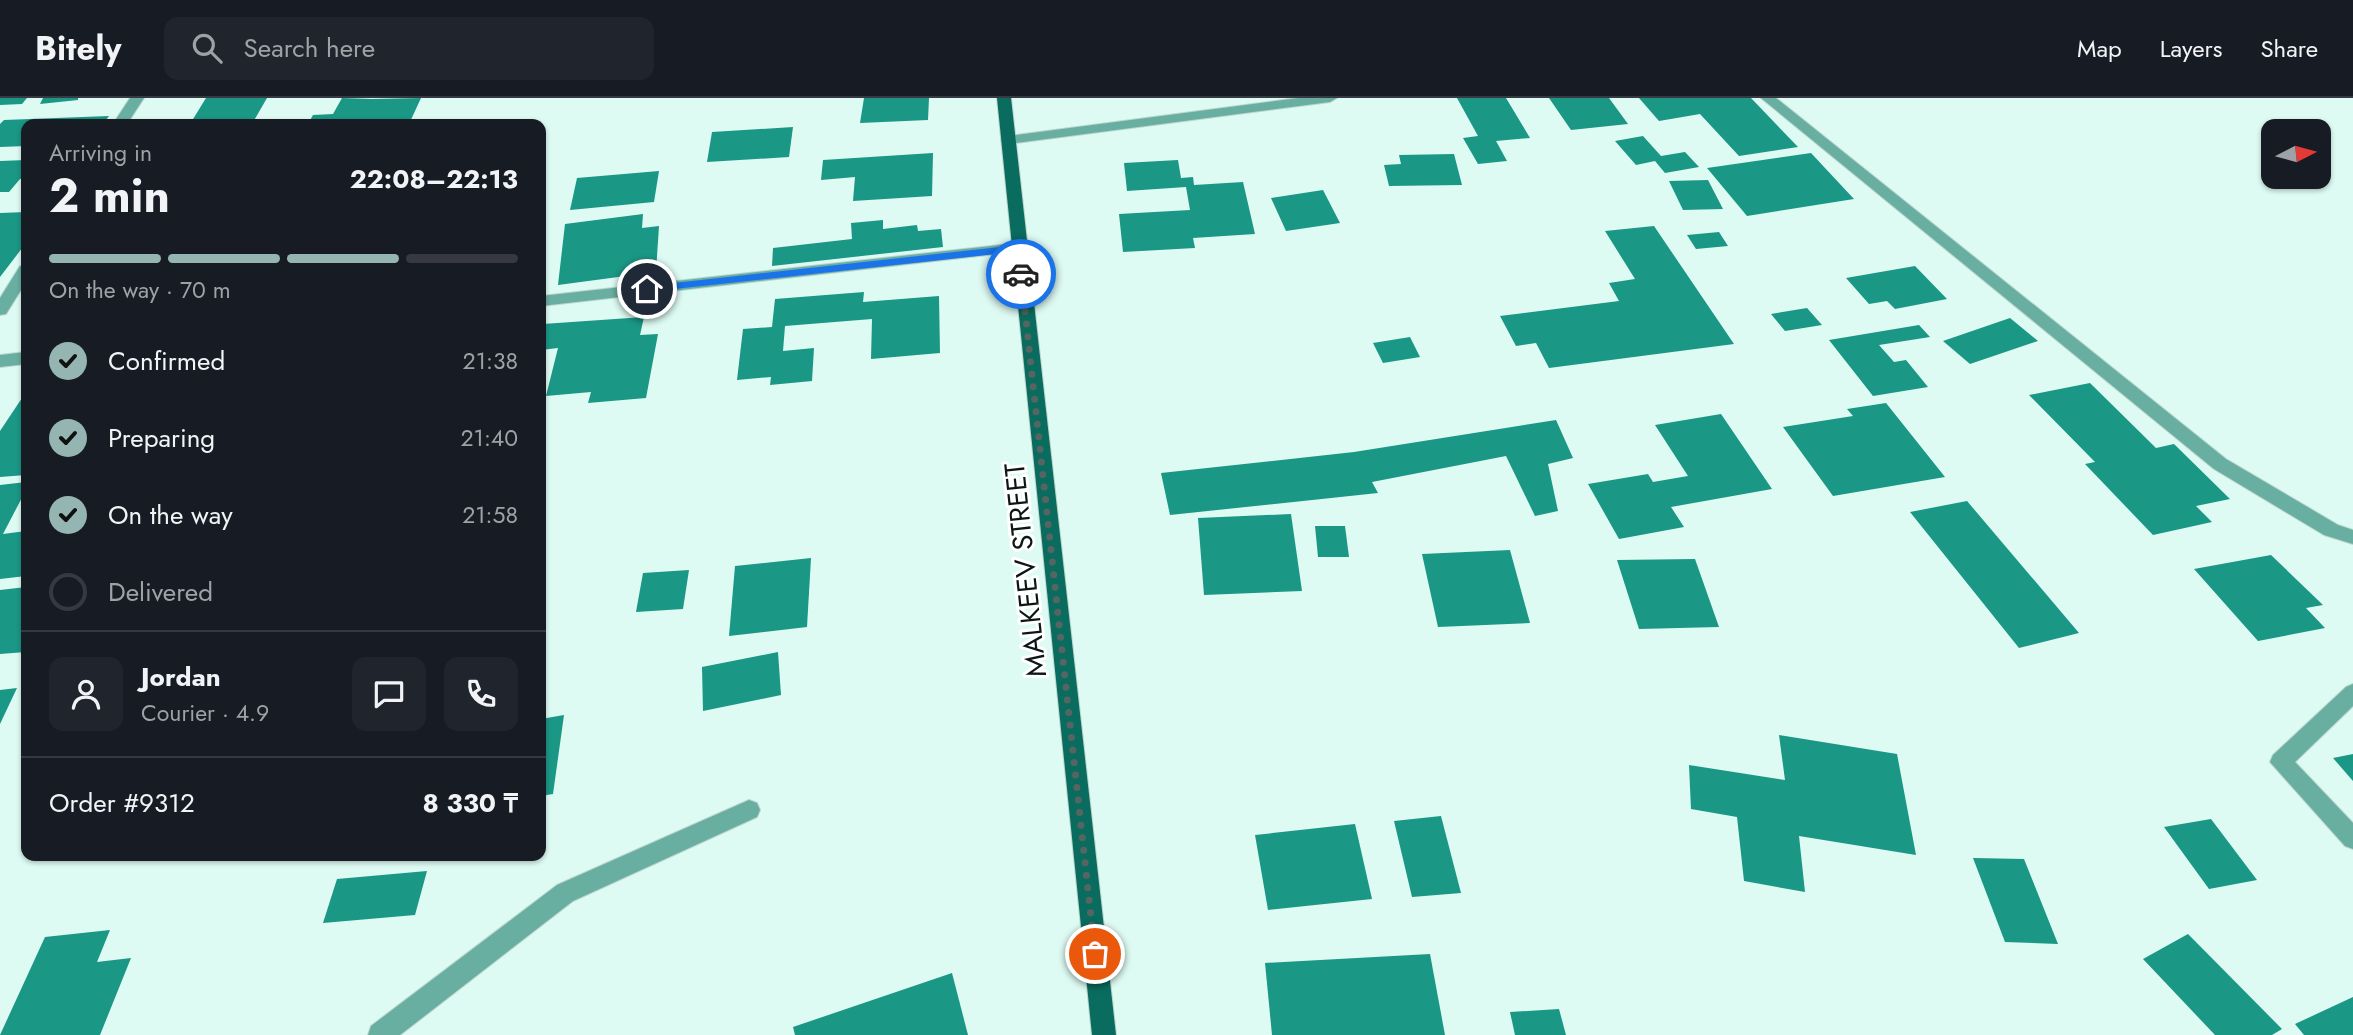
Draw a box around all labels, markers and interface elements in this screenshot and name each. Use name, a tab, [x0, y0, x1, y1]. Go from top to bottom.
search box	[164, 17, 654, 80]
text: Bitely	[35, 25, 122, 72]
icon: search	[188, 29, 226, 67]
text: Search here	[244, 29, 375, 67]
text: Map	[2077, 31, 2122, 66]
text: Layers	[2160, 31, 2222, 66]
text: Share	[2260, 31, 2318, 66]
north arrow	[2261, 119, 2331, 189]
map controls	[2261, 119, 2331, 189]
text: Arriving in	[49, 136, 152, 170]
text: 22:08–22:13	[350, 160, 518, 198]
text: 2 min	[49, 163, 170, 229]
courier	[986, 239, 1056, 309]
icon: car	[1002, 255, 1040, 293]
pin	[617, 259, 677, 319]
icon: home	[628, 270, 666, 308]
text: On the way · 70 m	[49, 273, 231, 307]
icon: check	[49, 342, 87, 380]
text: Confirmed	[108, 342, 225, 380]
text: 21:38	[463, 344, 518, 378]
icon: check	[49, 419, 87, 457]
text: Preparing	[108, 419, 215, 457]
text: 21:40	[460, 421, 518, 455]
street label: MALKEEV STREET	[994, 461, 1057, 679]
icon: check	[49, 496, 87, 534]
text: On the way	[108, 496, 233, 534]
text: 21:58	[462, 498, 518, 532]
text: Delivered	[108, 573, 213, 611]
button: person	[49, 657, 123, 731]
button: chat	[352, 657, 426, 731]
button: phone	[444, 657, 518, 731]
text: Jordan	[141, 658, 221, 696]
text: Courier · 4.9	[141, 696, 269, 730]
text: Order #9312	[49, 784, 195, 822]
text: 8 330 ₸	[422, 784, 518, 822]
pin	[1065, 924, 1125, 984]
icon: bag	[1076, 935, 1114, 973]

